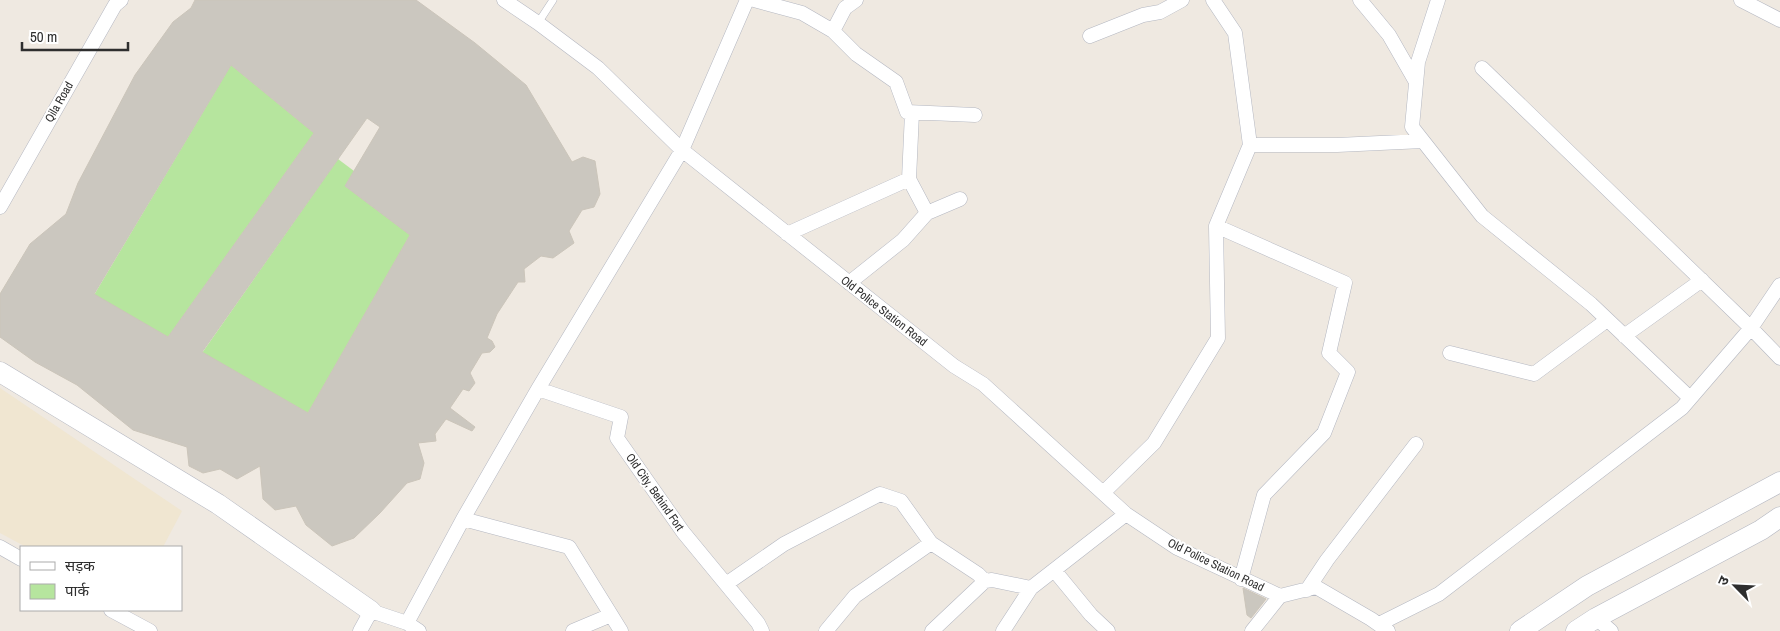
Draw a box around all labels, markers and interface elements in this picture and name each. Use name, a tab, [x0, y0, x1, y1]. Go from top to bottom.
scale bar	[22, 20, 129, 52]
text: 50 m	[30, 26, 57, 47]
street label: Qila Road	[41, 79, 77, 125]
street label: Old Police Station Road	[837, 272, 931, 350]
street label: Old City, Behind Fort	[622, 450, 688, 534]
street label: Old Police Station Road	[1165, 535, 1267, 595]
legend	[20, 546, 182, 611]
text: सड़क	[65, 555, 95, 576]
north arrow	[1710, 561, 1760, 611]
text: उ	[1713, 573, 1733, 588]
text: पार्क	[65, 580, 89, 601]

